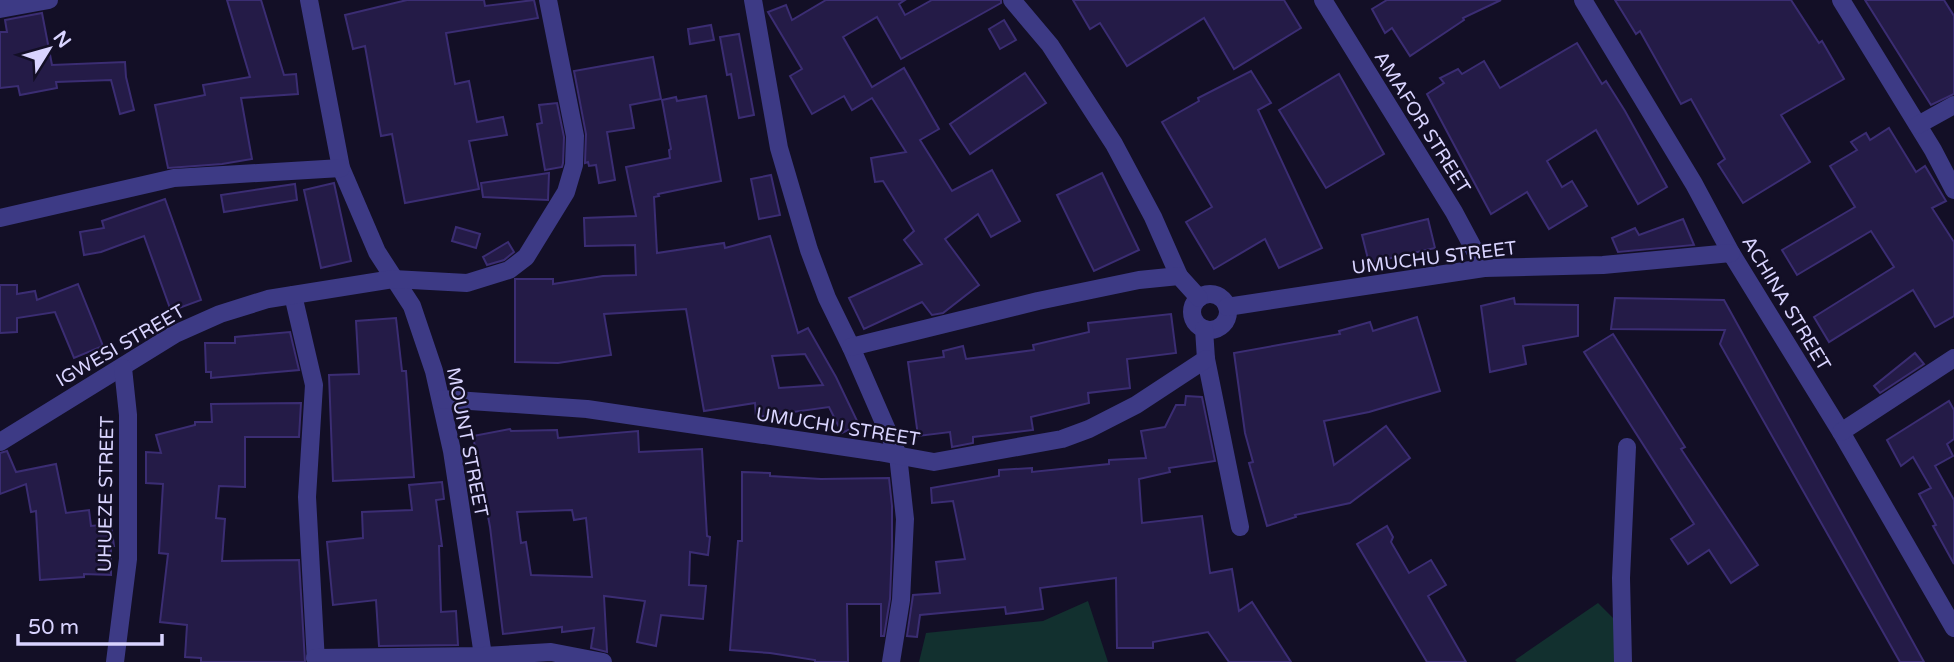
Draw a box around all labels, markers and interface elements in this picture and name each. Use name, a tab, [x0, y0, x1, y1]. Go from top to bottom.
north arrow	[14, 14, 84, 84]
text: N	[48, 27, 75, 52]
street label: AMAFOR STREET	[1369, 47, 1475, 198]
street label: ACHINA STREET	[1737, 232, 1835, 375]
street label: UMUCHU STREET	[1350, 237, 1518, 279]
street label: IGWESI STREET	[52, 300, 189, 392]
street label: MOUNT STREET	[442, 366, 492, 519]
street label: UMUCHU STREET	[754, 403, 922, 451]
street label: UHUEZE STREET	[94, 415, 118, 572]
scale bar	[18, 602, 161, 646]
text: 50 m	[28, 615, 79, 640]

